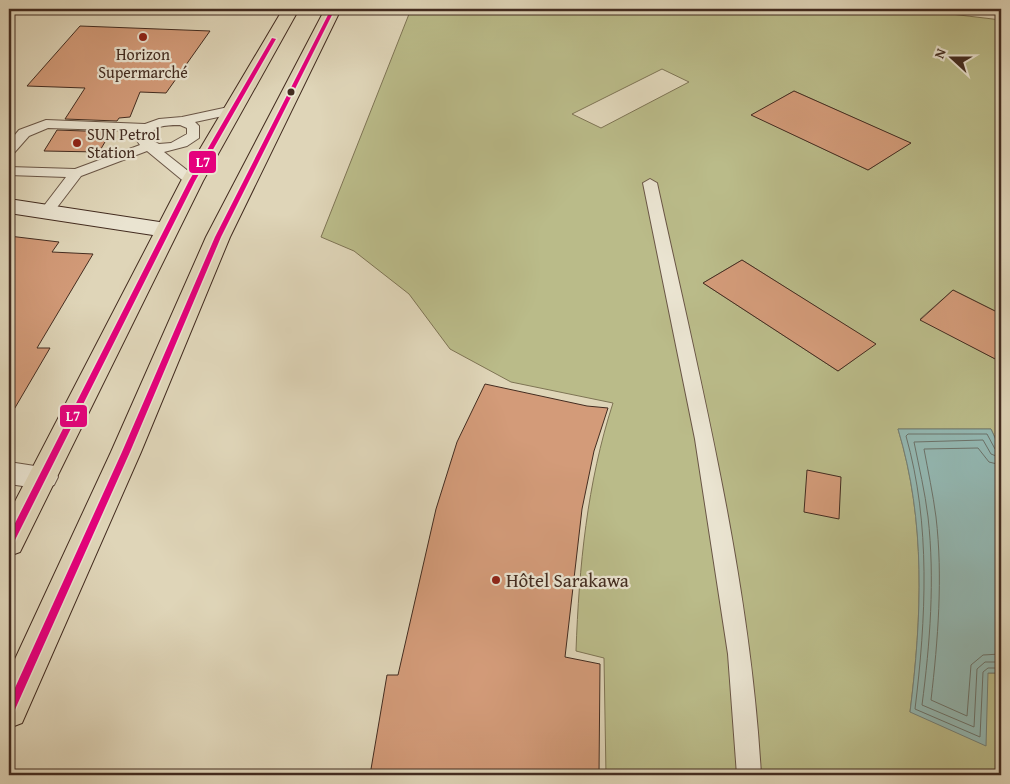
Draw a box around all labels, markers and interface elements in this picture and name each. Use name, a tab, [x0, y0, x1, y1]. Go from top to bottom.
marker: Horizon Supermarché	[137, 31, 149, 43]
north arrow	[928, 32, 978, 82]
place label: Horizon Supermarché	[98, 42, 188, 84]
text: N	[929, 45, 951, 61]
unlabelled marker	[286, 87, 296, 97]
place label: SUN Petrol Station	[87, 122, 161, 164]
marker: SUN Petrol Station	[71, 137, 83, 149]
line badge: L7	[188, 150, 217, 174]
text: L7	[196, 152, 210, 172]
line badge: L7	[59, 404, 88, 428]
text: L7	[66, 406, 80, 426]
place label: Hôtel Sarakawa	[506, 566, 629, 594]
marker: Hôtel Sarakawa	[490, 574, 502, 586]

